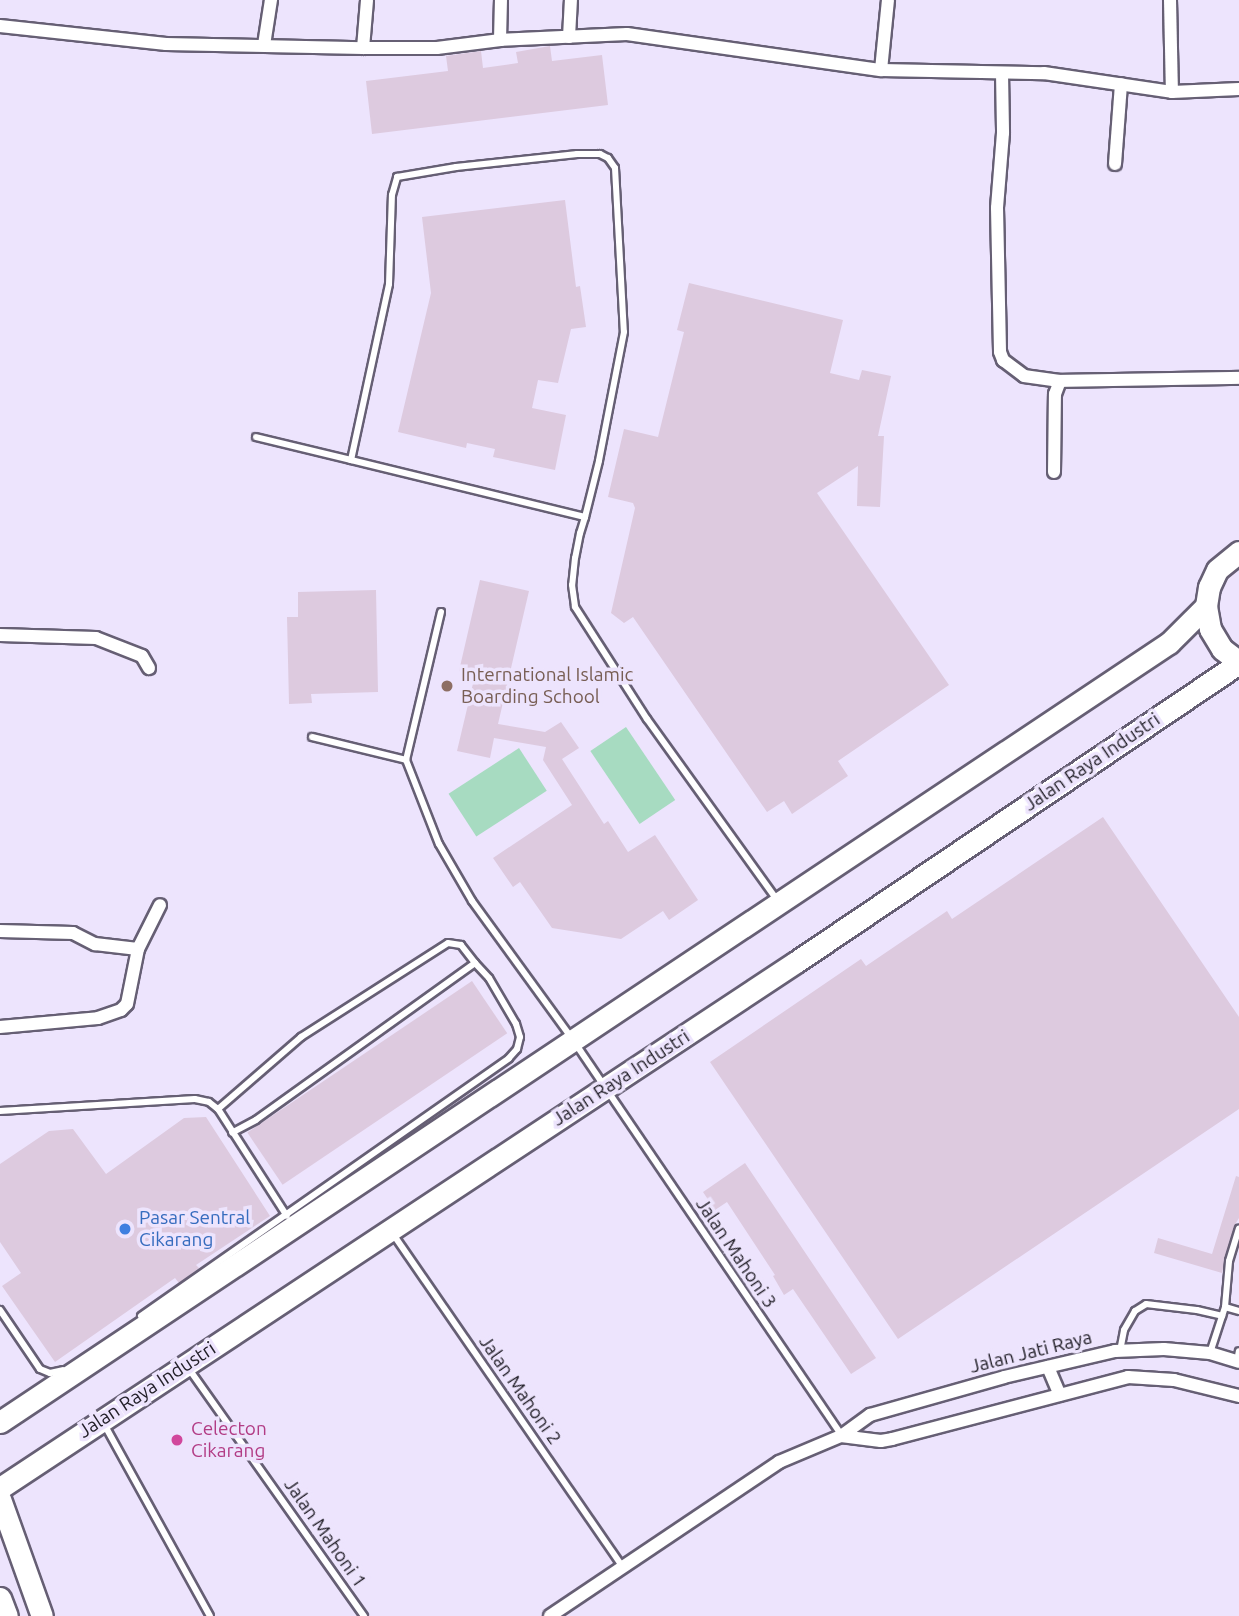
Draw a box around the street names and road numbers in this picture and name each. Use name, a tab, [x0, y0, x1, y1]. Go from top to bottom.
street label: Jalan Raya Industri	[1020, 708, 1164, 816]
street label: Jalan Raya Industri	[548, 1025, 694, 1131]
street label: Jalan Mahoni 3	[691, 1194, 781, 1312]
street label: Jalan Jati Raya	[968, 1326, 1094, 1378]
street label: Jalan Mahoni 2	[474, 1331, 566, 1449]
street label: Jalan Raya Industri	[74, 1337, 220, 1443]
street label: Jalan Mahoni 1	[279, 1474, 371, 1592]

